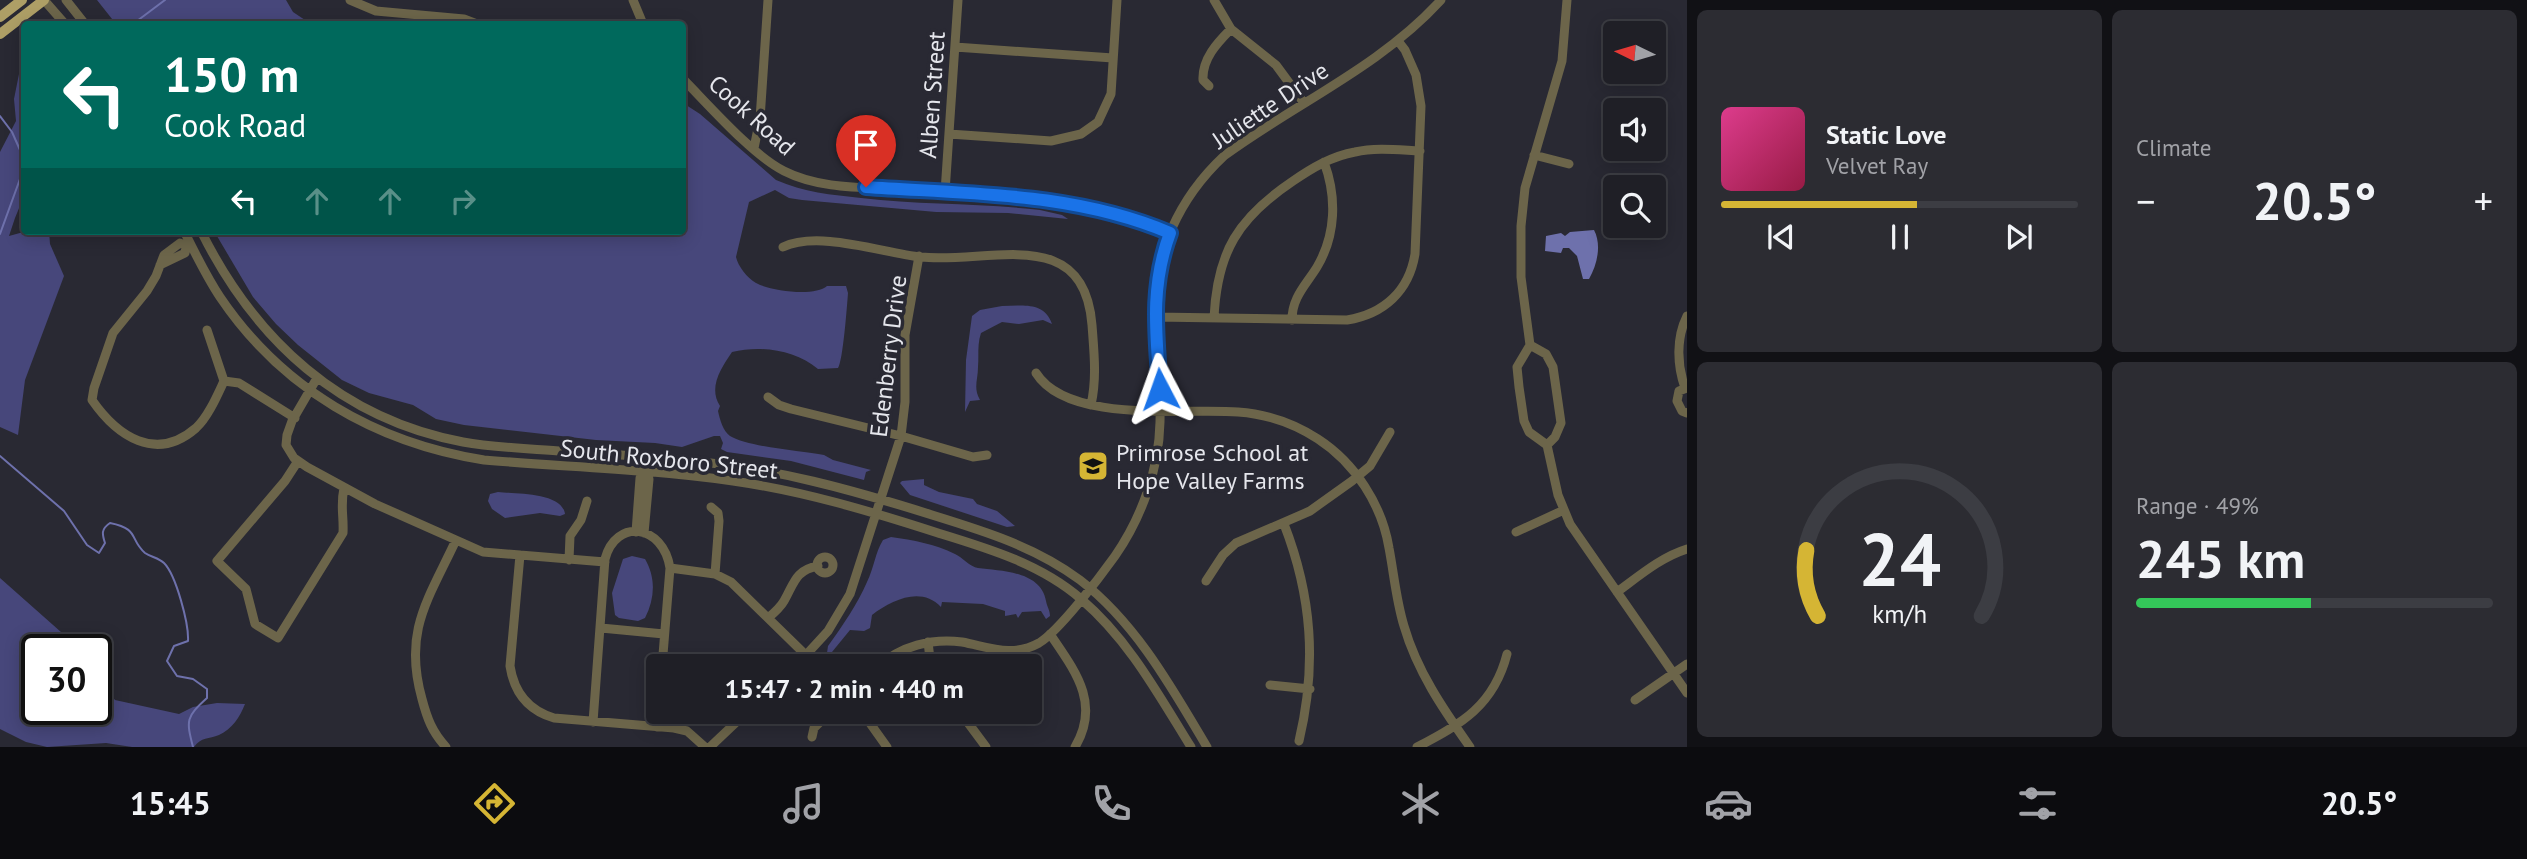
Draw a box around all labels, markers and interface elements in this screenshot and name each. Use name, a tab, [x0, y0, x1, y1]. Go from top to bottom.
north arrow	[1603, 21, 1666, 84]
map controls	[1603, 21, 1666, 238]
street label: Alben Street	[912, 31, 952, 159]
text: 150 m	[164, 42, 299, 106]
icon: left	[49, 49, 140, 140]
street label: Juliette Drive	[1205, 55, 1334, 156]
street label: Cook Road	[702, 68, 802, 162]
button: sound	[1603, 98, 1666, 161]
text: Cook Road	[164, 104, 306, 146]
pin	[836, 115, 896, 187]
text: Static Love	[1826, 118, 1947, 151]
icon: arrive	[847, 126, 885, 164]
text: Climate	[2136, 133, 2211, 162]
text: Velvet Ray	[1826, 151, 1928, 180]
text: 20.5°	[2253, 167, 2376, 234]
button: search	[1603, 175, 1666, 238]
text: −	[2136, 176, 2155, 225]
text: +	[2474, 176, 2493, 225]
icon: left	[225, 182, 263, 220]
icon: ahead	[298, 182, 336, 220]
icon: ahead	[371, 182, 409, 220]
icon: right	[444, 182, 482, 220]
icon: previous	[1762, 218, 1800, 256]
icon: pause	[1881, 218, 1919, 256]
icon: next	[2000, 218, 2038, 256]
street label: Edenberry Drive	[863, 273, 913, 439]
position arrow	[1123, 352, 1197, 426]
street label: South Roxboro Street	[559, 432, 779, 486]
place label: Primrose School at Hope Valley Farms	[1116, 437, 1308, 496]
school or university icon: Primrose School at Hope Valley Farms	[1076, 449, 1110, 483]
text: Range · 49%	[2136, 491, 2259, 520]
text: 24	[1858, 512, 1941, 606]
text: 245 km	[2136, 525, 2305, 592]
text: km/h	[1872, 597, 1927, 629]
speed limit sign: 30	[21, 634, 112, 725]
text: 15:47 · 2 min · 440 m	[724, 672, 964, 705]
icon: directions	[470, 779, 519, 828]
icon: music	[779, 779, 828, 828]
icon: phone	[1087, 779, 1136, 828]
icon: climate	[1396, 779, 1445, 828]
icon: car	[1704, 779, 1753, 828]
icon: filters	[2013, 779, 2062, 828]
text: 15:45	[130, 782, 211, 824]
text: 20.5°	[2321, 782, 2397, 824]

